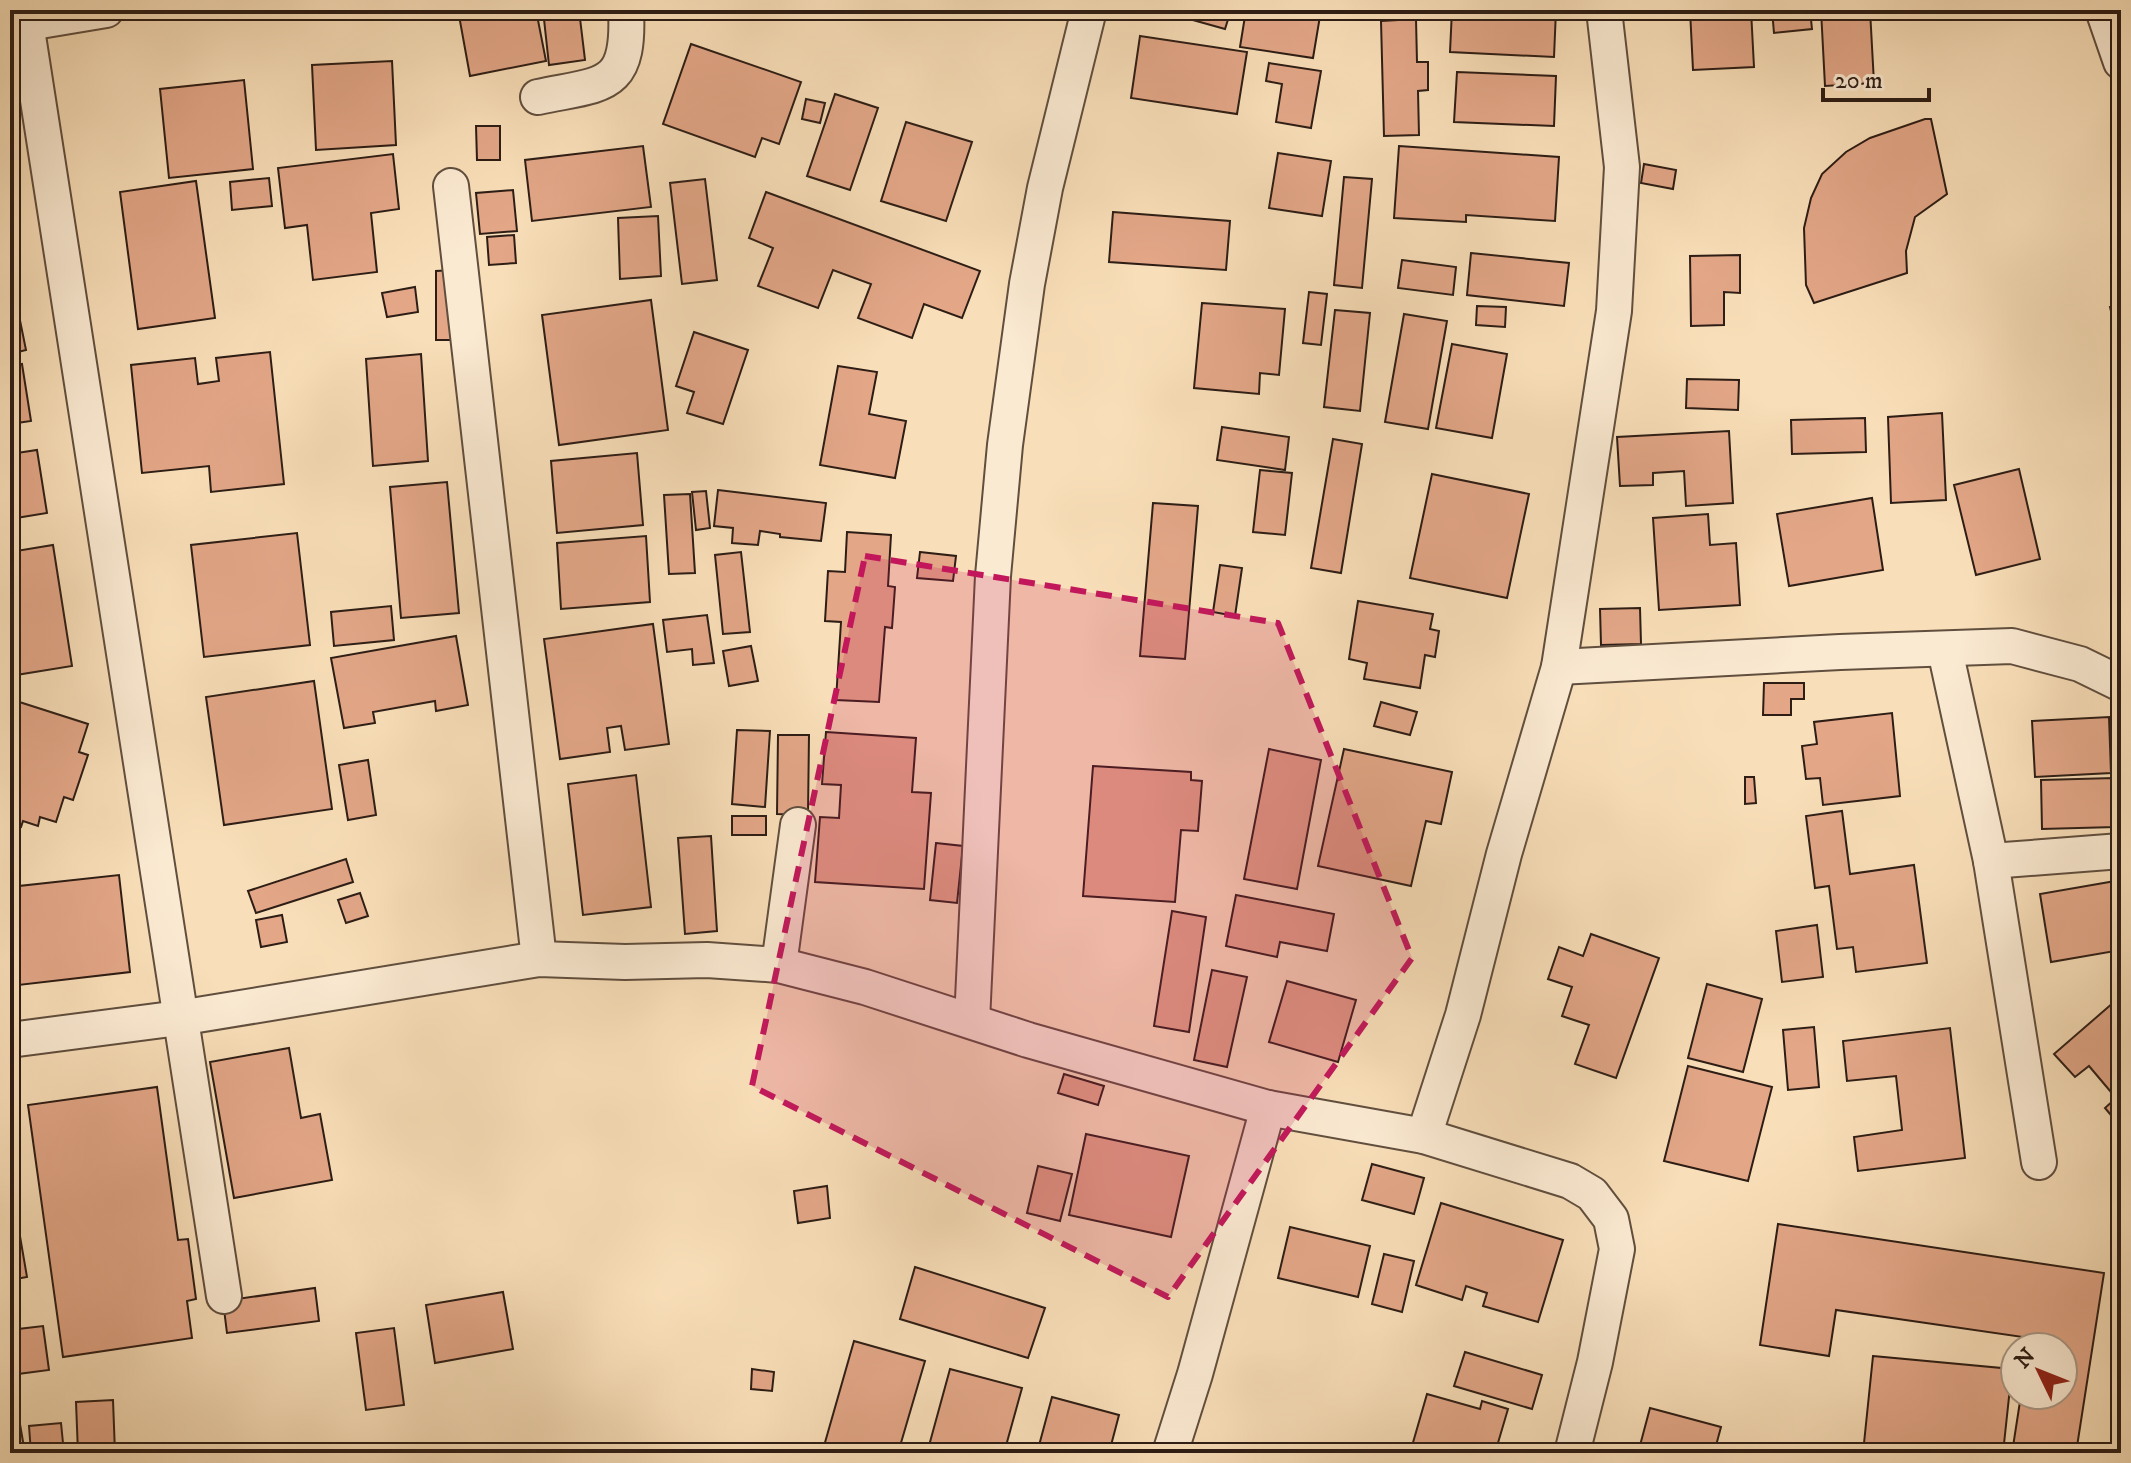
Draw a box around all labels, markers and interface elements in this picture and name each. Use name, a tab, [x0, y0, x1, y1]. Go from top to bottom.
scale bar	[1823, 52, 1929, 102]
text: 20 m	[1835, 66, 1883, 96]
north arrow	[1999, 1331, 2079, 1411]
text: N	[2009, 1343, 2042, 1374]

